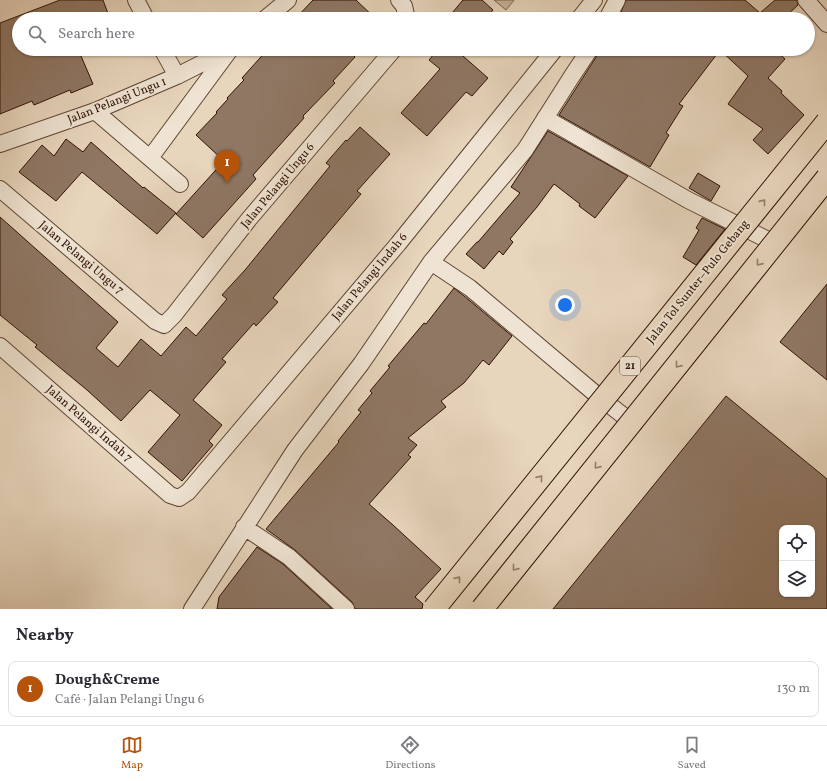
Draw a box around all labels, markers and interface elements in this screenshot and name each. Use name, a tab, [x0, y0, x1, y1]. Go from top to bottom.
search box	[12, 12, 815, 56]
icon: search	[26, 23, 48, 45]
text: Search here	[58, 24, 135, 45]
street label: Jalan Pelangi Ungu 1	[65, 74, 169, 128]
street label: Jalan Pelangi Ungu 6	[237, 140, 319, 232]
pin: 1	[214, 150, 240, 183]
one-way arrow	[758, 200, 765, 207]
street label: Jalan Tol Sunter–Pulo Gebang	[643, 217, 753, 347]
street label: Jalan Pelangi Ungu 7	[35, 218, 127, 299]
street label: Jalan Pelangi Indah 6	[328, 230, 412, 324]
one-way arrow	[757, 259, 764, 266]
your location	[555, 295, 575, 315]
road number: 21	[620, 357, 640, 375]
one-way arrow	[675, 360, 682, 367]
street label: Jalan Pelangi Indah 7	[42, 382, 136, 466]
one-way arrow	[594, 462, 601, 469]
one-way arrow	[535, 475, 542, 482]
map controls	[779, 525, 815, 597]
button: locate	[779, 525, 815, 561]
button: layers	[779, 561, 815, 597]
one-way arrow	[513, 563, 520, 570]
one-way arrow	[454, 576, 461, 583]
text: Nearby	[16, 624, 74, 647]
text: Dough&Creme	[55, 670, 160, 691]
text: 1	[27, 680, 33, 698]
text: 130 m	[777, 680, 810, 698]
text: Café · Jalan Pelangi Ungu 6	[55, 691, 204, 709]
tab: Map	[121, 734, 143, 773]
tab: Directions	[385, 734, 436, 773]
tab: Saved	[678, 734, 706, 773]

